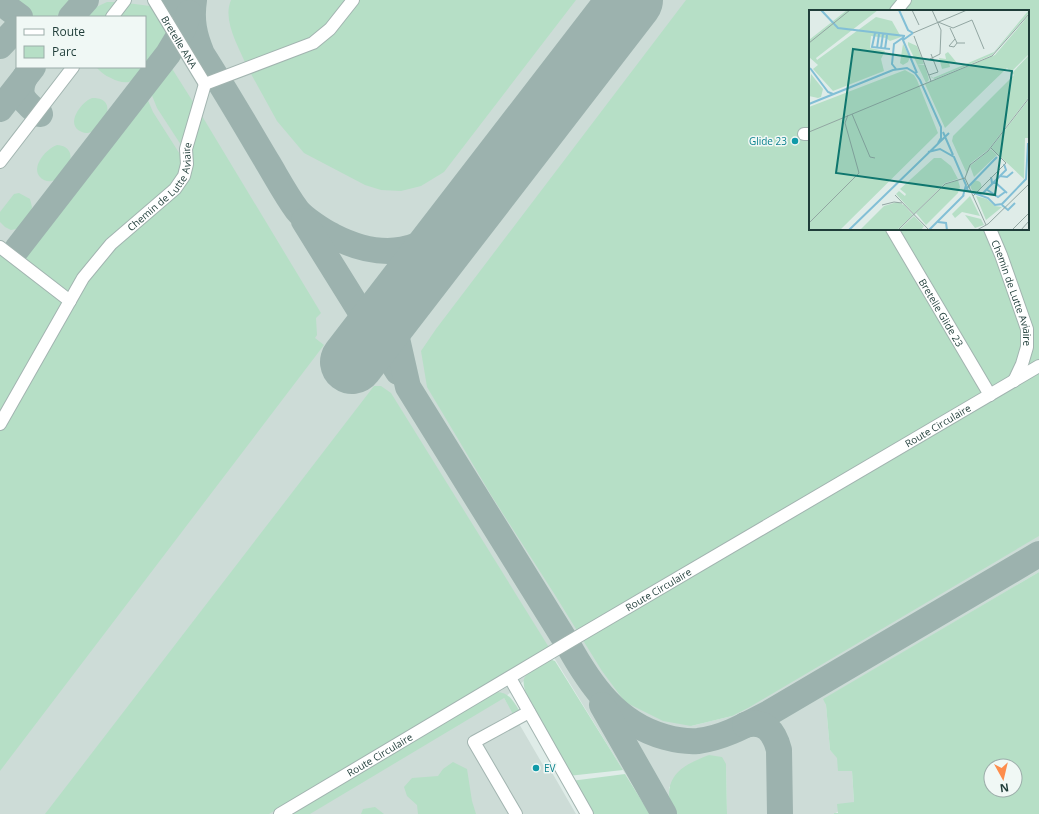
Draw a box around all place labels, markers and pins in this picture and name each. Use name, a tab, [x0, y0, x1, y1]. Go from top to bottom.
place label: Glide 23	[749, 134, 787, 148]
marker: Glide 23	[790, 136, 800, 146]
place label: EV	[544, 761, 556, 775]
marker: EV	[531, 763, 541, 773]

